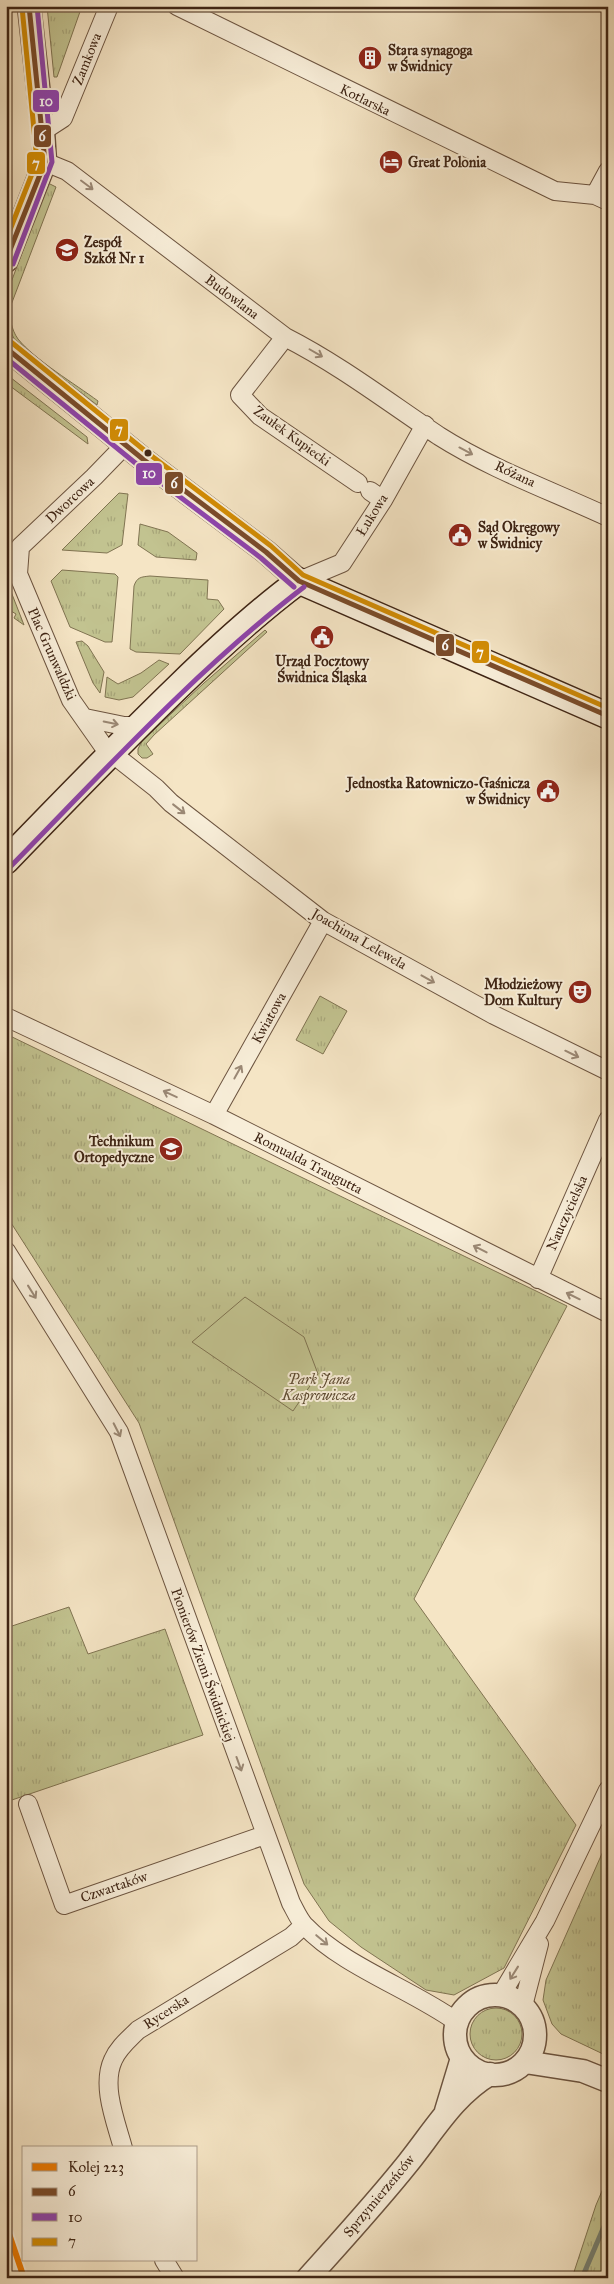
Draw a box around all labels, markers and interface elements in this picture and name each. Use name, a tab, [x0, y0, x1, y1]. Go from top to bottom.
street label: Zamkowa	[69, 30, 105, 88]
place label: Stara synagoga w Świdnicy	[387, 42, 473, 76]
building icon: Stara synagoga w Świdnicy	[357, 45, 383, 71]
street label: Kotlarska	[337, 80, 393, 120]
line badge: 10	[32, 89, 60, 113]
text: 10	[39, 93, 53, 110]
line badge: 6	[33, 124, 52, 148]
text: 6	[38, 128, 46, 145]
hotel icon: Great Polonia	[378, 149, 404, 175]
line badge: 7	[26, 151, 46, 175]
place label: Great Polonia	[408, 154, 487, 171]
text: 7	[32, 155, 40, 172]
one-way arrow	[80, 180, 93, 191]
place label: Zespół Szkół Nr 1	[84, 234, 145, 267]
school or university icon: Zespół Szkół Nr 1	[54, 237, 80, 263]
street label: Budowlana	[202, 271, 262, 323]
one-way arrow	[309, 349, 323, 359]
street label: Zaułek Kupiecki	[250, 402, 334, 470]
line badge: 7	[109, 418, 129, 442]
text: 7	[115, 421, 123, 438]
one-way arrow	[458, 447, 473, 456]
unlabelled marker	[143, 448, 153, 458]
street label: Różana	[492, 457, 538, 491]
line badge: 10	[135, 462, 163, 486]
text: 10	[142, 465, 156, 482]
line badge: 6	[164, 471, 184, 495]
street label: Dworcowa	[42, 473, 98, 527]
text: 6	[170, 475, 178, 492]
street label: Łukowa	[353, 491, 392, 539]
place label: Sąd Okręgowy w Świdnicy	[477, 519, 561, 553]
public building icon: Sąd Okręgowy w Świdnicy	[447, 522, 473, 548]
street label: Plac Grunwaldzki	[24, 605, 80, 703]
public building icon: Urząd Pocztowy Świdnica Śląska	[309, 624, 335, 650]
line badge: 6	[435, 633, 455, 657]
text: 6	[441, 637, 449, 654]
line badge: 7	[471, 640, 490, 664]
text: 7	[476, 644, 484, 661]
place label: Urząd Pocztowy Świdnica Śląska	[275, 653, 370, 686]
one-way arrow	[103, 719, 119, 729]
place label: Jednostka Ratowniczo-Gaśnicza w Świdnicy	[345, 775, 531, 809]
public building icon: Jednostka Ratowniczo-Gaśnicza w Świdnicy	[535, 778, 561, 804]
one-way arrow	[172, 803, 185, 814]
street label: Joachima Lelewela	[306, 904, 410, 974]
one-way arrow	[420, 974, 435, 984]
place label: Młodzieżowy Dom Kultury	[484, 976, 563, 1010]
theatre icon: Młodzieżowy Dom Kultury	[567, 979, 593, 1005]
street label: Kwiatowa	[248, 990, 290, 1046]
one-way arrow	[564, 1050, 579, 1059]
one-way arrow	[233, 1065, 243, 1080]
one-way arrow	[163, 1089, 178, 1098]
street label: Romualda Traugutta	[251, 1128, 365, 1198]
place label: Technikum Ortopedyczne	[74, 1133, 154, 1167]
school or university icon: Technikum Ortopedyczne	[158, 1136, 184, 1162]
street label: Nauczycielska	[543, 1173, 591, 1253]
one-way arrow	[473, 1244, 488, 1253]
one-way arrow	[28, 1284, 38, 1298]
one-way arrow	[566, 1291, 581, 1300]
park label: Park Jana Kasprowicza	[281, 1371, 356, 1405]
one-way arrow	[113, 1422, 122, 1437]
street label: Pionierów Ziemi Świdnickiej	[167, 1585, 241, 1744]
one-way arrow	[235, 1755, 244, 1771]
street label: Czwartaków	[78, 1867, 151, 1906]
one-way arrow	[315, 1934, 328, 1945]
one-way arrow	[509, 1966, 519, 1980]
street label: Rycerska	[140, 1991, 192, 2033]
legend	[22, 2146, 198, 2262]
street label: Sprzymierzeńców	[340, 2151, 419, 2241]
text: Kolej 223	[68, 2158, 124, 2176]
text: 6	[68, 2182, 77, 2200]
text: 10	[68, 2208, 83, 2226]
text: 7	[68, 2232, 76, 2250]

